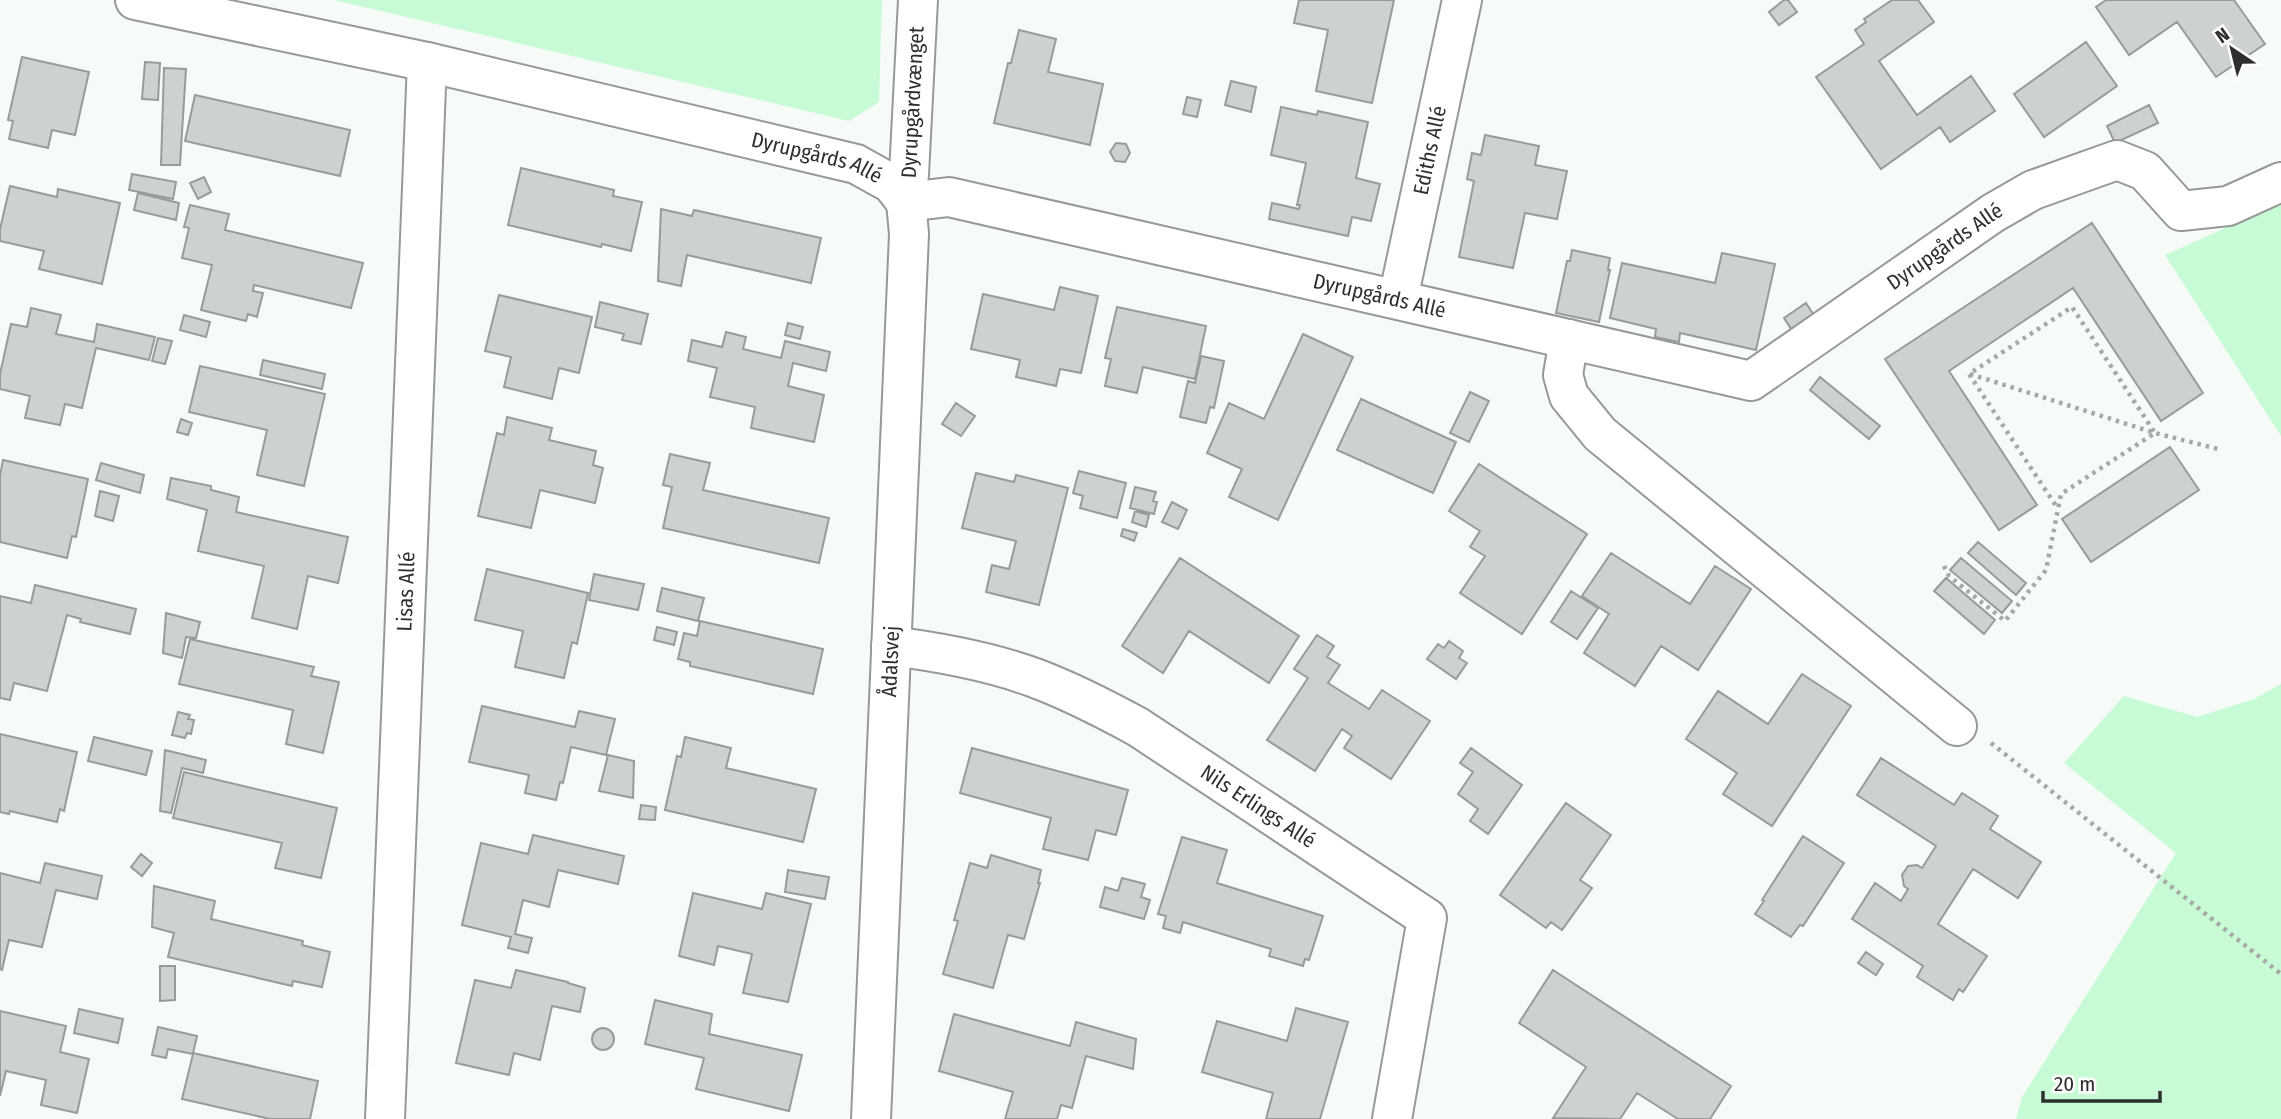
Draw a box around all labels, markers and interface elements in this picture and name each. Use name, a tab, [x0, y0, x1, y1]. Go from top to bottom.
north arrow	[2197, 14, 2267, 84]
text: N	[2211, 23, 2234, 48]
street label: Dyrupgårdvænget	[896, 26, 930, 179]
street label: Ediths Allé	[1408, 104, 1452, 197]
street label: Dyrupgårds Allé	[749, 127, 887, 189]
street label: Dyrupgårds Allé	[1882, 197, 2007, 296]
street label: Dyrupgårds Allé	[1311, 268, 1448, 324]
street label: Lisas Allé	[391, 551, 421, 632]
street label: Ådalsvej	[876, 625, 905, 698]
street label: Nils Erlings Allé	[1196, 759, 1321, 854]
scale bar	[2043, 1060, 2160, 1104]
text: 20 m	[2054, 1071, 2095, 1097]

